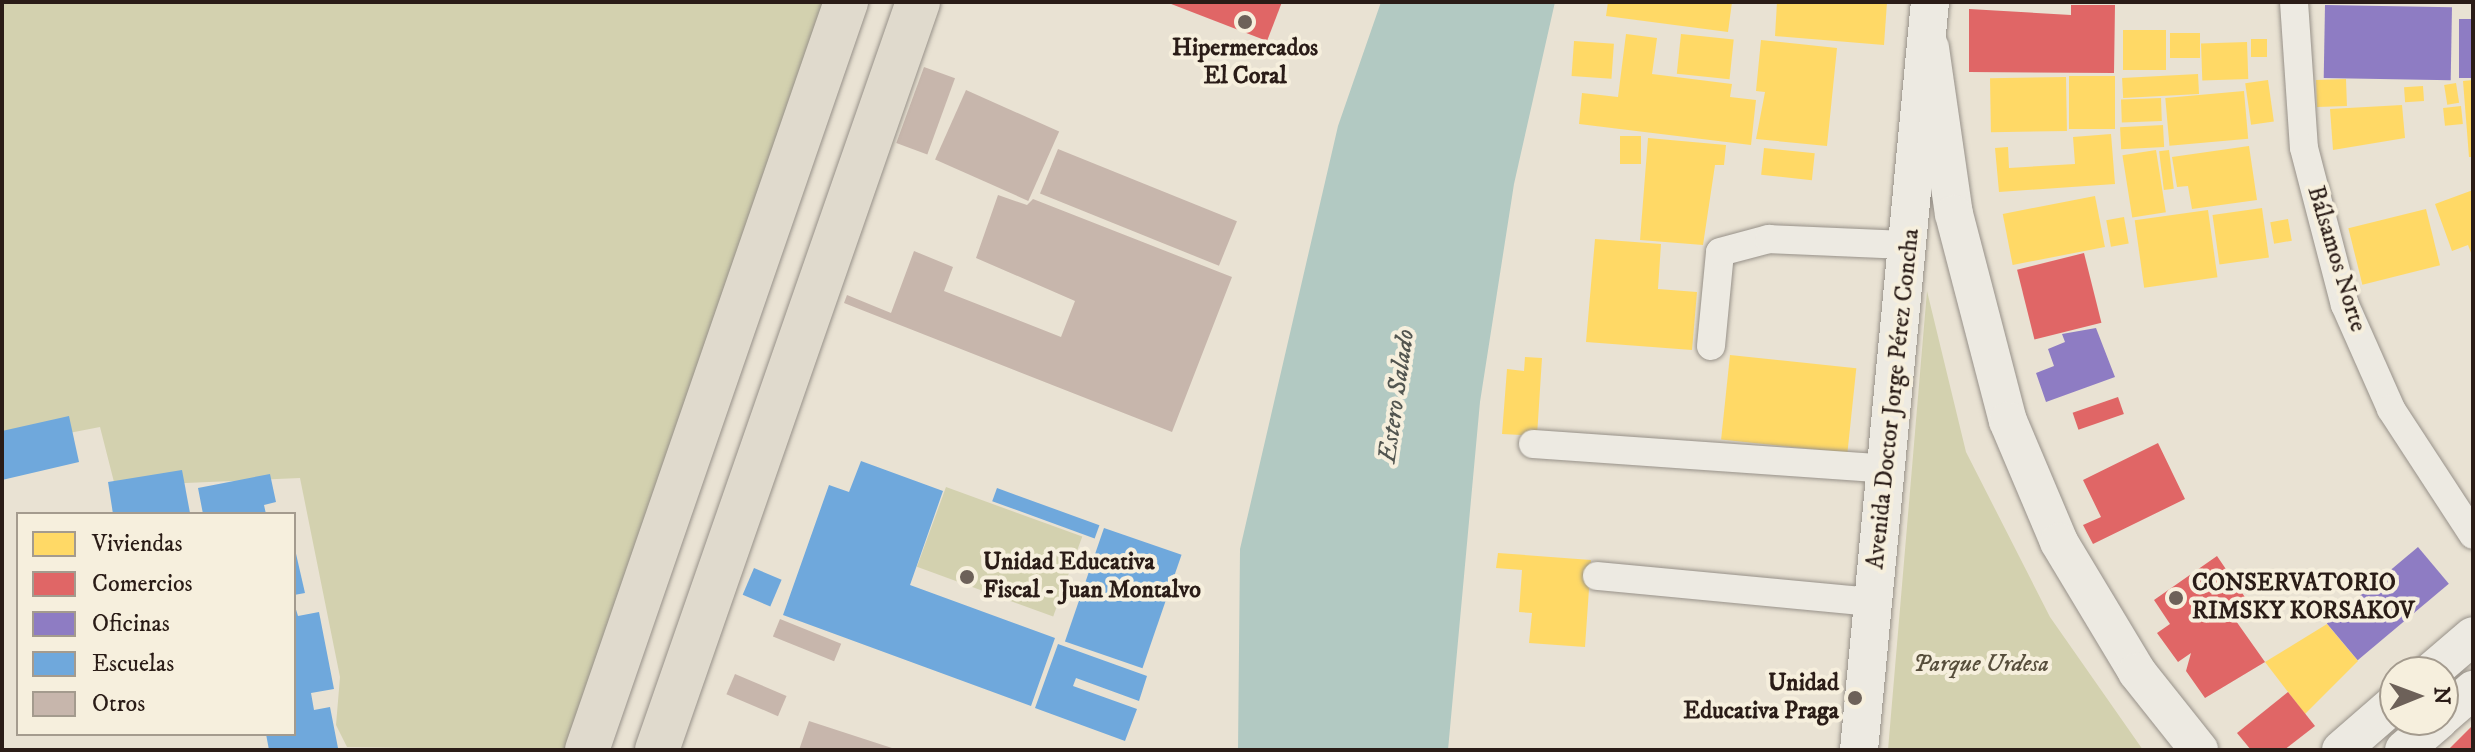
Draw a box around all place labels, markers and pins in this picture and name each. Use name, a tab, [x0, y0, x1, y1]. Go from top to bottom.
marker: Hipermercados El Coral	[1236, 13, 1254, 31]
place label: Hipermercados El Coral	[1172, 35, 1318, 91]
place label: Unidad Educativa Fiscal - Juan Montalvo	[983, 549, 1201, 605]
marker: Unidad Educativa Fiscal - Juan Montalvo	[958, 568, 976, 586]
place label: CONSERVATORIO RIMSKY KORSAKOV	[2192, 570, 2415, 626]
marker: CONSERVATORIO RIMSKY KORSAKOV	[2167, 589, 2185, 607]
place label: Unidad Educativa Praga	[1683, 670, 1839, 726]
marker: Unidad Educativa Praga	[1846, 689, 1864, 707]

